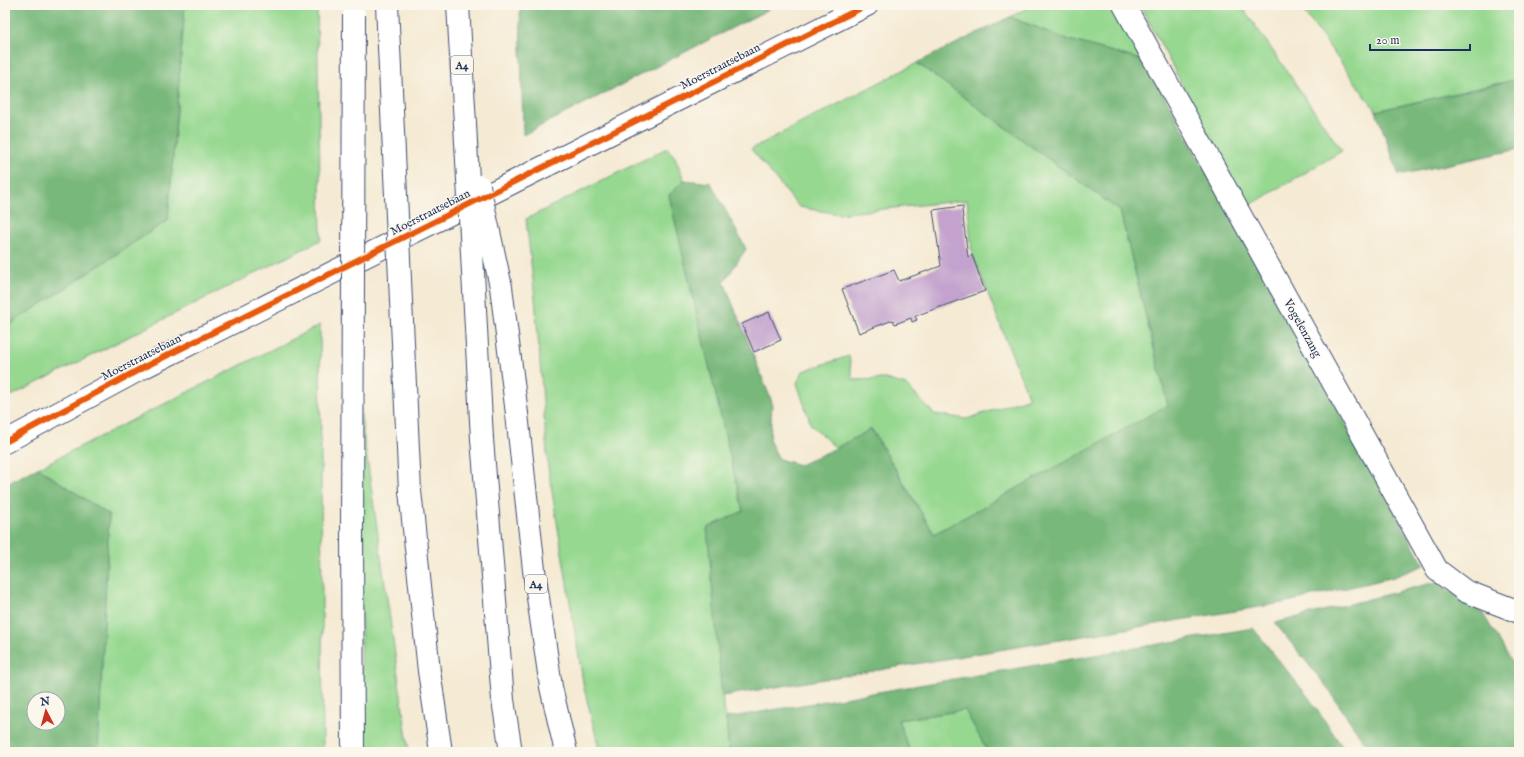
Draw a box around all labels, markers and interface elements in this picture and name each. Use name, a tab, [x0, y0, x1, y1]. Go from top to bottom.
scale bar	[1370, 26, 1470, 52]
text: 20 m	[1376, 33, 1399, 48]
street label: Moerstraatsebaan	[678, 40, 763, 93]
road number: A4	[451, 56, 473, 74]
street label: Moerstraatsebaan	[388, 186, 473, 239]
street label: Vogelenzang	[1280, 296, 1325, 360]
street label: Moerstraatsebaan	[99, 331, 184, 384]
road number: A4	[525, 575, 547, 593]
north arrow	[26, 691, 66, 731]
text: N	[39, 695, 51, 710]

